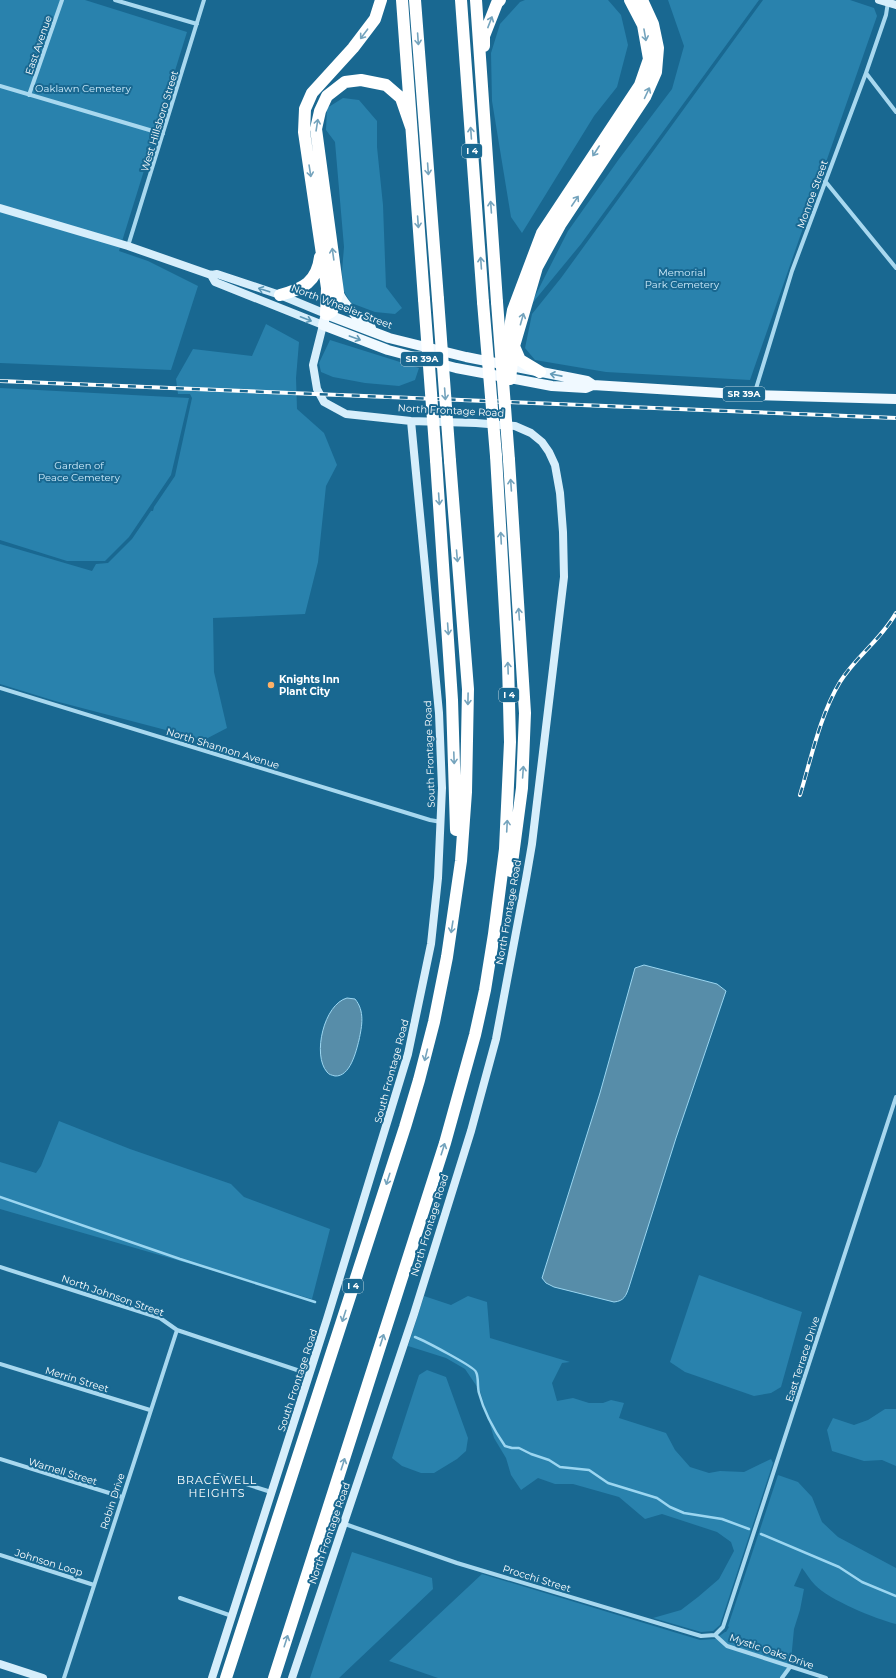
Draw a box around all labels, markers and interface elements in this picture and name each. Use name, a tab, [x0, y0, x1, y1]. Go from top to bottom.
street label: East Avenue	[22, 14, 55, 77]
one-way arrow	[486, 16, 494, 28]
one-way arrow	[359, 29, 368, 40]
one-way arrow	[641, 29, 649, 42]
one-way arrow	[415, 32, 422, 45]
street label: West Hillsboro Street	[138, 69, 181, 173]
park label: Oaklawn Cemetery	[35, 82, 131, 95]
one-way arrow	[644, 87, 651, 99]
one-way arrow	[313, 119, 321, 132]
one-way arrow	[468, 127, 475, 140]
road number: I 4	[462, 144, 482, 158]
one-way arrow	[592, 145, 600, 157]
street label: Monroe Street	[794, 158, 831, 230]
one-way arrow	[424, 162, 431, 175]
one-way arrow	[306, 164, 314, 177]
one-way arrow	[572, 195, 580, 207]
one-way arrow	[487, 201, 494, 214]
one-way arrow	[415, 215, 422, 228]
one-way arrow	[329, 248, 337, 261]
one-way arrow	[477, 257, 484, 270]
park label: Memorial Park Cemetery	[645, 266, 720, 291]
street label: North Wheeler Street	[289, 281, 394, 332]
one-way arrow	[258, 285, 270, 293]
one-way arrow	[519, 312, 526, 325]
one-way arrow	[300, 316, 312, 323]
one-way arrow	[349, 334, 361, 342]
road number: SR 39A	[401, 352, 443, 366]
one-way arrow	[550, 371, 563, 379]
one-way arrow	[441, 387, 448, 400]
road number: SR 39A	[723, 387, 765, 401]
street label: North Frontage Road	[397, 401, 505, 420]
park label: Garden of Peace Cemetery	[38, 459, 121, 484]
one-way arrow	[507, 479, 514, 492]
one-way arrow	[435, 492, 442, 505]
one-way arrow	[497, 532, 504, 545]
one-way arrow	[454, 549, 461, 562]
one-way arrow	[515, 608, 522, 621]
one-way arrow	[444, 622, 451, 635]
one-way arrow	[504, 662, 512, 675]
place label: Knights Inn Plant City	[279, 673, 340, 698]
marker: Knights Inn Plant City	[266, 680, 276, 690]
road number: I 4	[499, 688, 519, 702]
one-way arrow	[464, 692, 472, 705]
street label: South Frontage Road	[421, 700, 438, 808]
street label: North Shannon Avenue	[165, 725, 281, 772]
one-way arrow	[450, 751, 458, 764]
one-way arrow	[520, 766, 527, 779]
one-way arrow	[503, 820, 510, 833]
street label: North Frontage Road	[493, 858, 524, 966]
one-way arrow	[448, 920, 456, 933]
street label: South Frontage Road	[371, 1018, 412, 1125]
one-way arrow	[422, 1048, 429, 1061]
one-way arrow	[440, 1143, 447, 1156]
one-way arrow	[384, 1172, 391, 1185]
street label: North Frontage Road	[408, 1172, 451, 1278]
street label: North Johnson Street	[60, 1272, 166, 1319]
road number: I 4	[343, 1279, 363, 1293]
one-way arrow	[339, 1310, 347, 1322]
street label: East Terrace Drive	[783, 1315, 822, 1404]
street label: South Frontage Road	[275, 1327, 320, 1433]
one-way arrow	[379, 1333, 386, 1346]
street label: Merrin Street	[44, 1364, 110, 1395]
street label: Warnell Street	[27, 1455, 99, 1488]
one-way arrow	[340, 1457, 347, 1470]
street label: Robin Drive	[97, 1471, 128, 1531]
district label: BRACEWELL HEIGHTS	[177, 1473, 257, 1500]
street label: North Frontage Road	[306, 1481, 353, 1586]
street label: Johnson Loop	[12, 1546, 85, 1579]
street label: Procchi Street	[501, 1562, 572, 1595]
street label: Mystic Oaks Drive	[728, 1631, 816, 1672]
one-way arrow	[283, 1635, 290, 1648]

